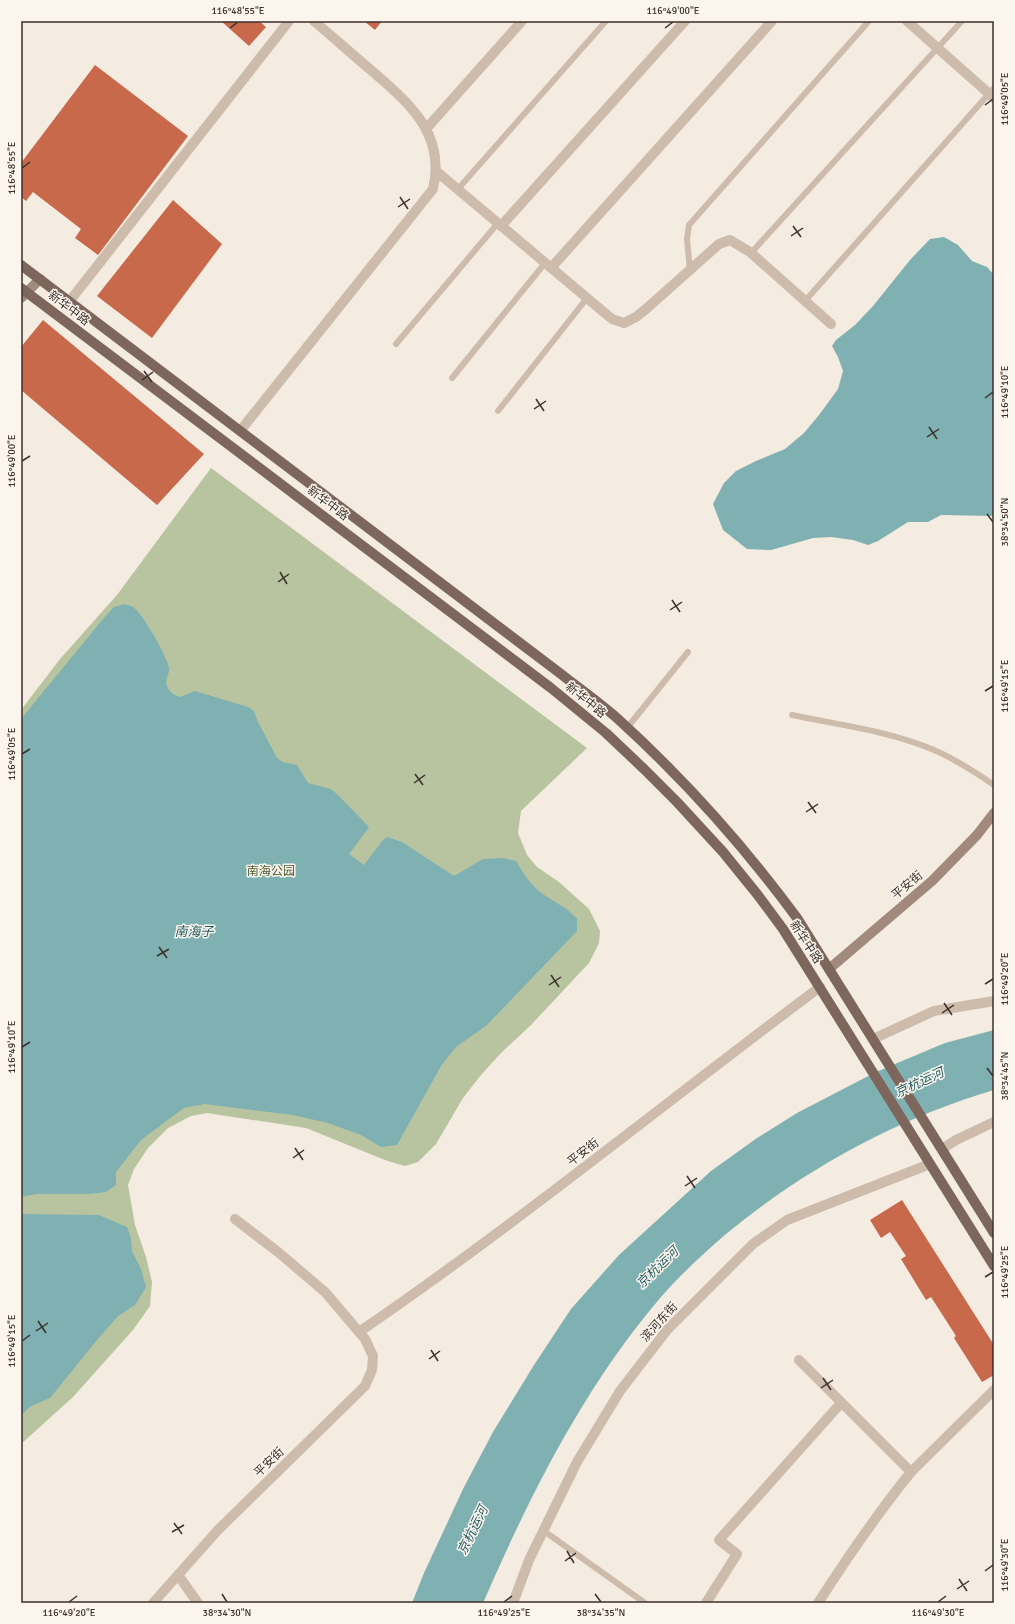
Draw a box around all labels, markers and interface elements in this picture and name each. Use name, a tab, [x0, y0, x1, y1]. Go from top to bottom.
text: 116°48'55"E	[211, 5, 265, 17]
text: 116°49'00"E	[646, 5, 700, 17]
text: 116°49'05"E	[999, 72, 1011, 126]
text: 116°48'55"E	[6, 141, 18, 195]
street label: 新华中路	[45, 288, 92, 329]
text: 116°49'10"E	[999, 365, 1011, 419]
text: 116°49'00"E	[6, 434, 18, 488]
street label: 新华中路	[304, 483, 351, 524]
text: 38°34'50"N	[999, 498, 1011, 546]
text: 116°49'15"E	[999, 659, 1011, 713]
street label: 新华中路	[562, 679, 609, 721]
text: 116°49'05"E	[6, 727, 18, 781]
park label: 南海公园	[247, 864, 295, 879]
street label: 平安街	[889, 868, 926, 903]
street label: 新华中路	[786, 918, 825, 966]
water label: 南海子	[174, 924, 214, 940]
text: 116°49'20"E	[999, 952, 1011, 1006]
text: 116°49'10"E	[6, 1020, 18, 1074]
text: 38°34'45"N	[999, 1052, 1011, 1100]
water label: 京杭运河	[892, 1063, 949, 1101]
street label: 平安街	[565, 1135, 602, 1169]
water label: 京杭运河	[633, 1242, 684, 1292]
text: 116°49'25"E	[999, 1245, 1011, 1299]
street label: 滨河东街	[638, 1299, 681, 1345]
text: 116°49'15"E	[6, 1314, 18, 1368]
street label: 平安街	[251, 1444, 288, 1480]
water label: 京杭运河	[454, 1501, 493, 1557]
text: 116°49'30"E	[999, 1538, 1011, 1592]
text: 116°49'20"E	[42, 1607, 96, 1619]
text: 38°34'30"N	[203, 1607, 251, 1619]
text: 116°49'25"E	[477, 1607, 531, 1619]
text: 38°34'35"N	[577, 1607, 625, 1619]
text: 116°49'30"E	[911, 1607, 965, 1619]

